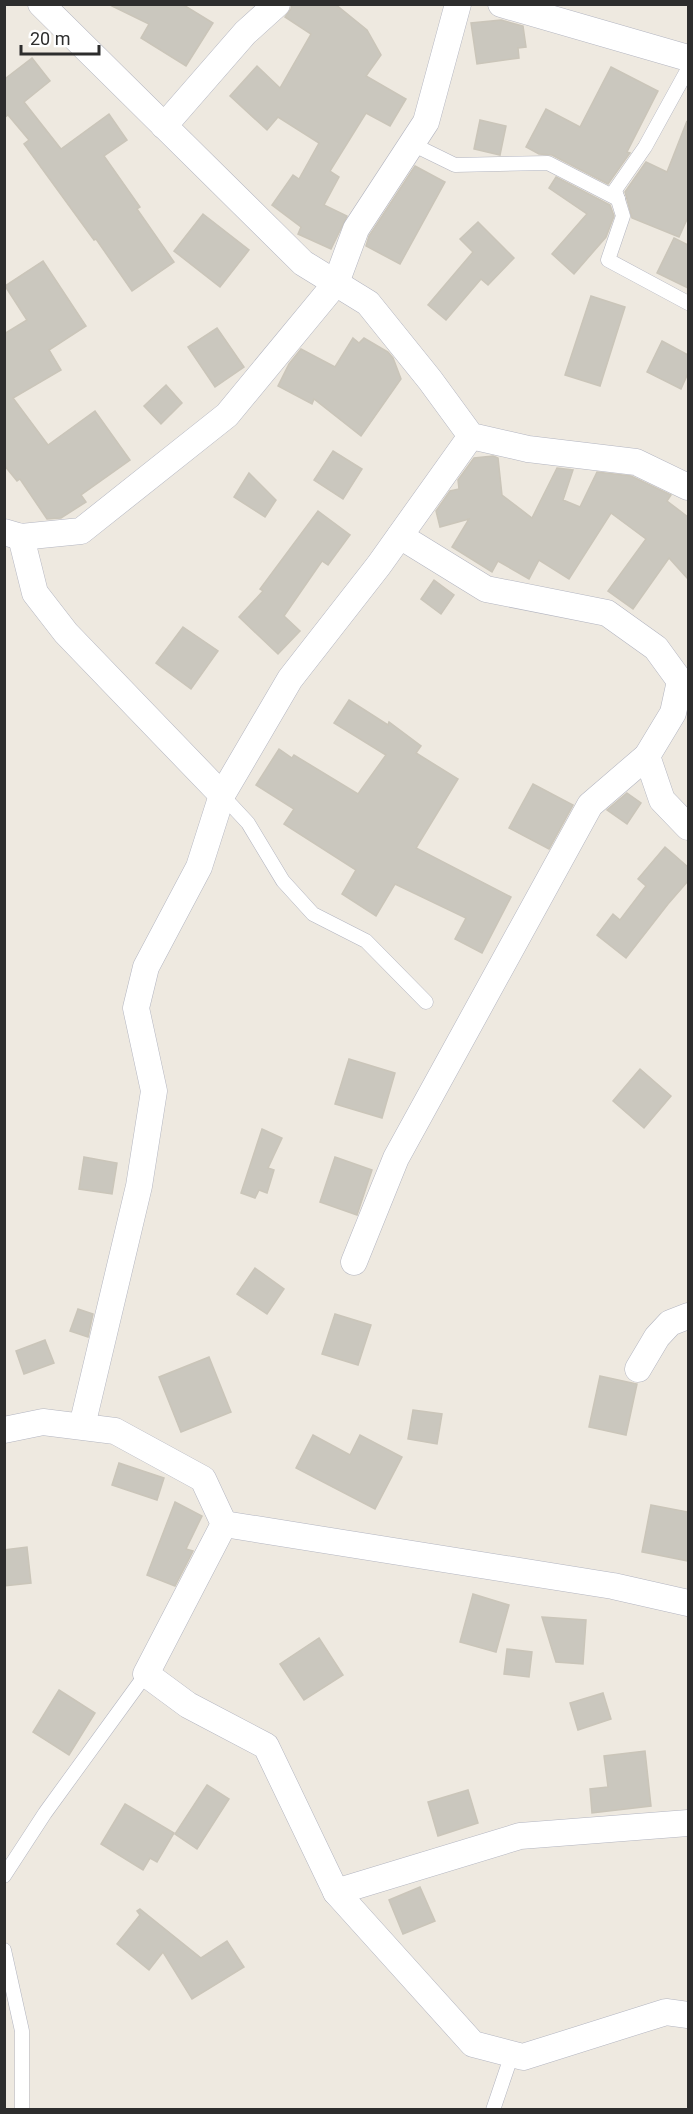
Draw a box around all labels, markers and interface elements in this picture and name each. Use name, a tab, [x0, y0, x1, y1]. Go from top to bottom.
scale bar	[21, 18, 99, 56]
text: 20 m	[30, 28, 70, 49]

